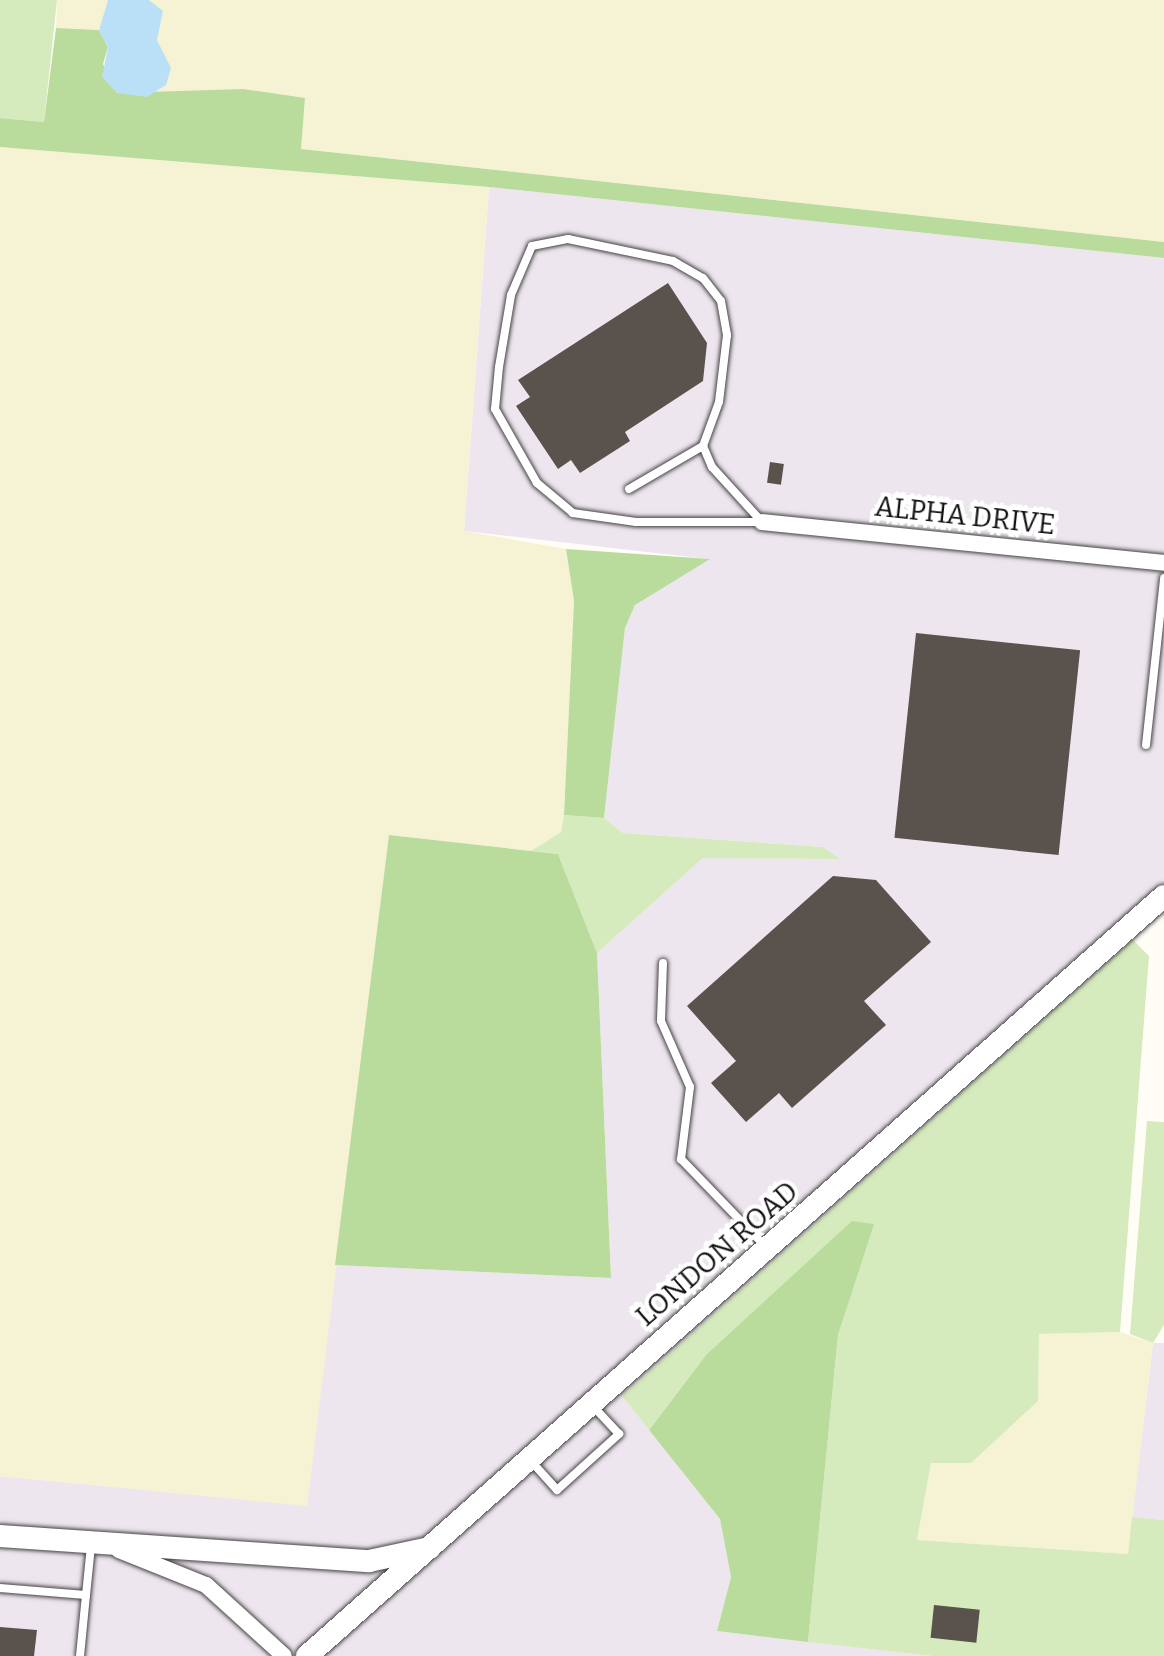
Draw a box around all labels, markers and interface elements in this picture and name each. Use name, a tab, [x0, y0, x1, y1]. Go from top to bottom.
street label: ALPHA DRIVE	[873, 490, 1057, 542]
street label: LONDON ROAD	[629, 1175, 805, 1333]

